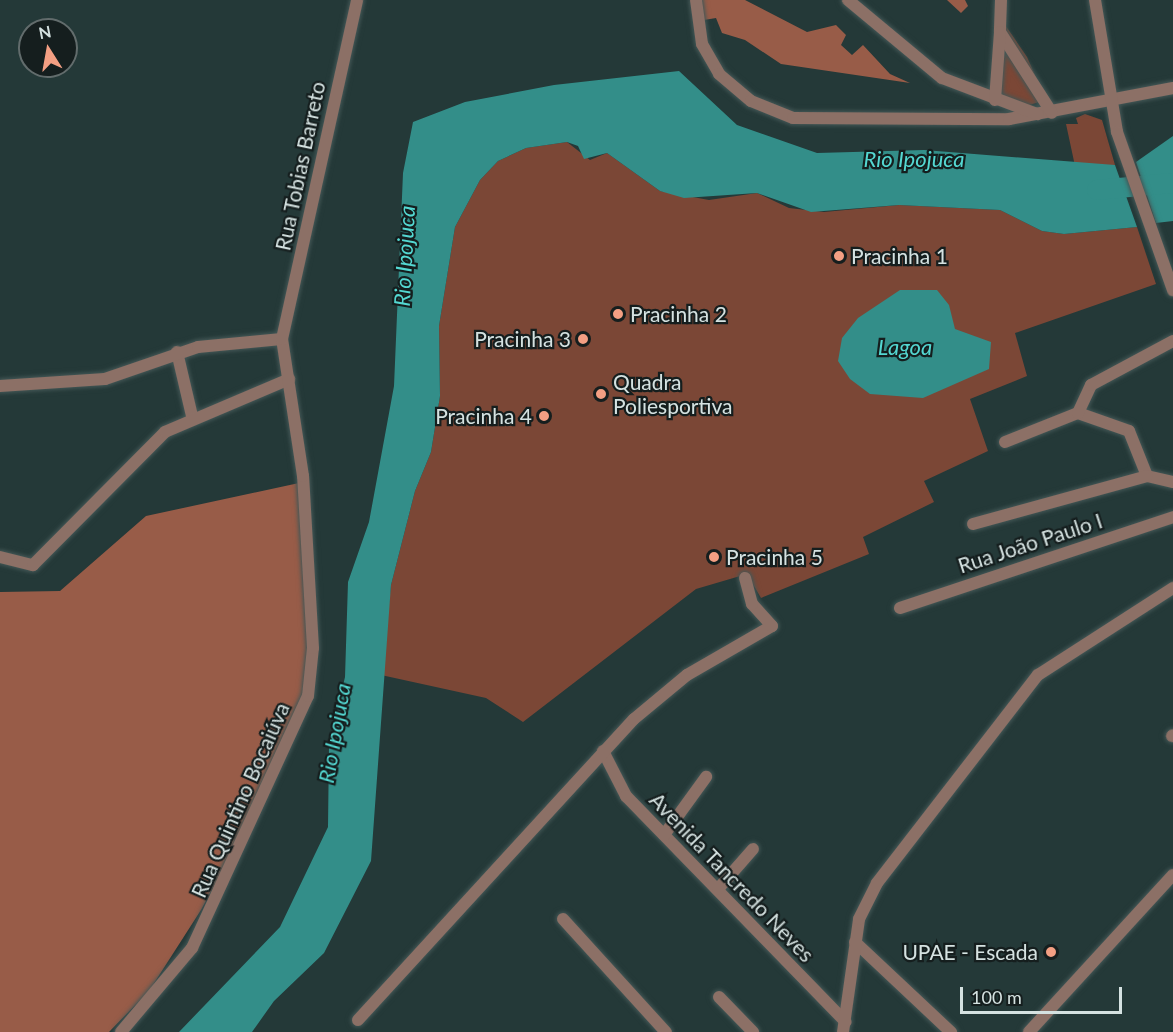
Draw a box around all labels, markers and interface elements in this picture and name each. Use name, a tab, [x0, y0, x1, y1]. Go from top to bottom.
north arrow	[18, 18, 78, 78]
text: N	[37, 21, 53, 42]
street label: Rua Tobias Barreto	[270, 79, 330, 253]
water label: Rio Ipojuca	[864, 146, 964, 172]
water label: Rio Ipojuca	[388, 205, 420, 307]
place label: Pracinha 1	[851, 243, 948, 269]
marker: Pracinha 1	[832, 249, 846, 263]
place label: Pracinha 2	[630, 301, 727, 327]
marker: Pracinha 2	[611, 307, 625, 321]
place label: Pracinha 3	[474, 326, 571, 352]
marker: Pracinha 3	[576, 332, 590, 346]
water label: Lagoa	[878, 334, 932, 360]
place label: Quadra Poliesportiva	[613, 369, 732, 419]
marker: Quadra Poliesportiva	[594, 387, 608, 401]
place label: Pracinha 4	[435, 403, 532, 429]
marker: Pracinha 4	[537, 409, 551, 423]
street label: Rua João Paulo I	[954, 508, 1106, 578]
place label: Pracinha 5	[726, 544, 823, 570]
marker: Pracinha 5	[707, 550, 721, 564]
water label: Rio Ipojuca	[312, 681, 356, 785]
street label: Rua Quintino Bocaiúva	[186, 699, 294, 901]
street label: Avenida Tancredo Neves	[644, 787, 820, 967]
place label: UPAE - Escada	[902, 939, 1038, 965]
marker: UPAE - Escada	[1042, 943, 1060, 961]
scale bar	[963, 975, 1125, 1013]
text: 100 m	[971, 986, 1022, 1008]

